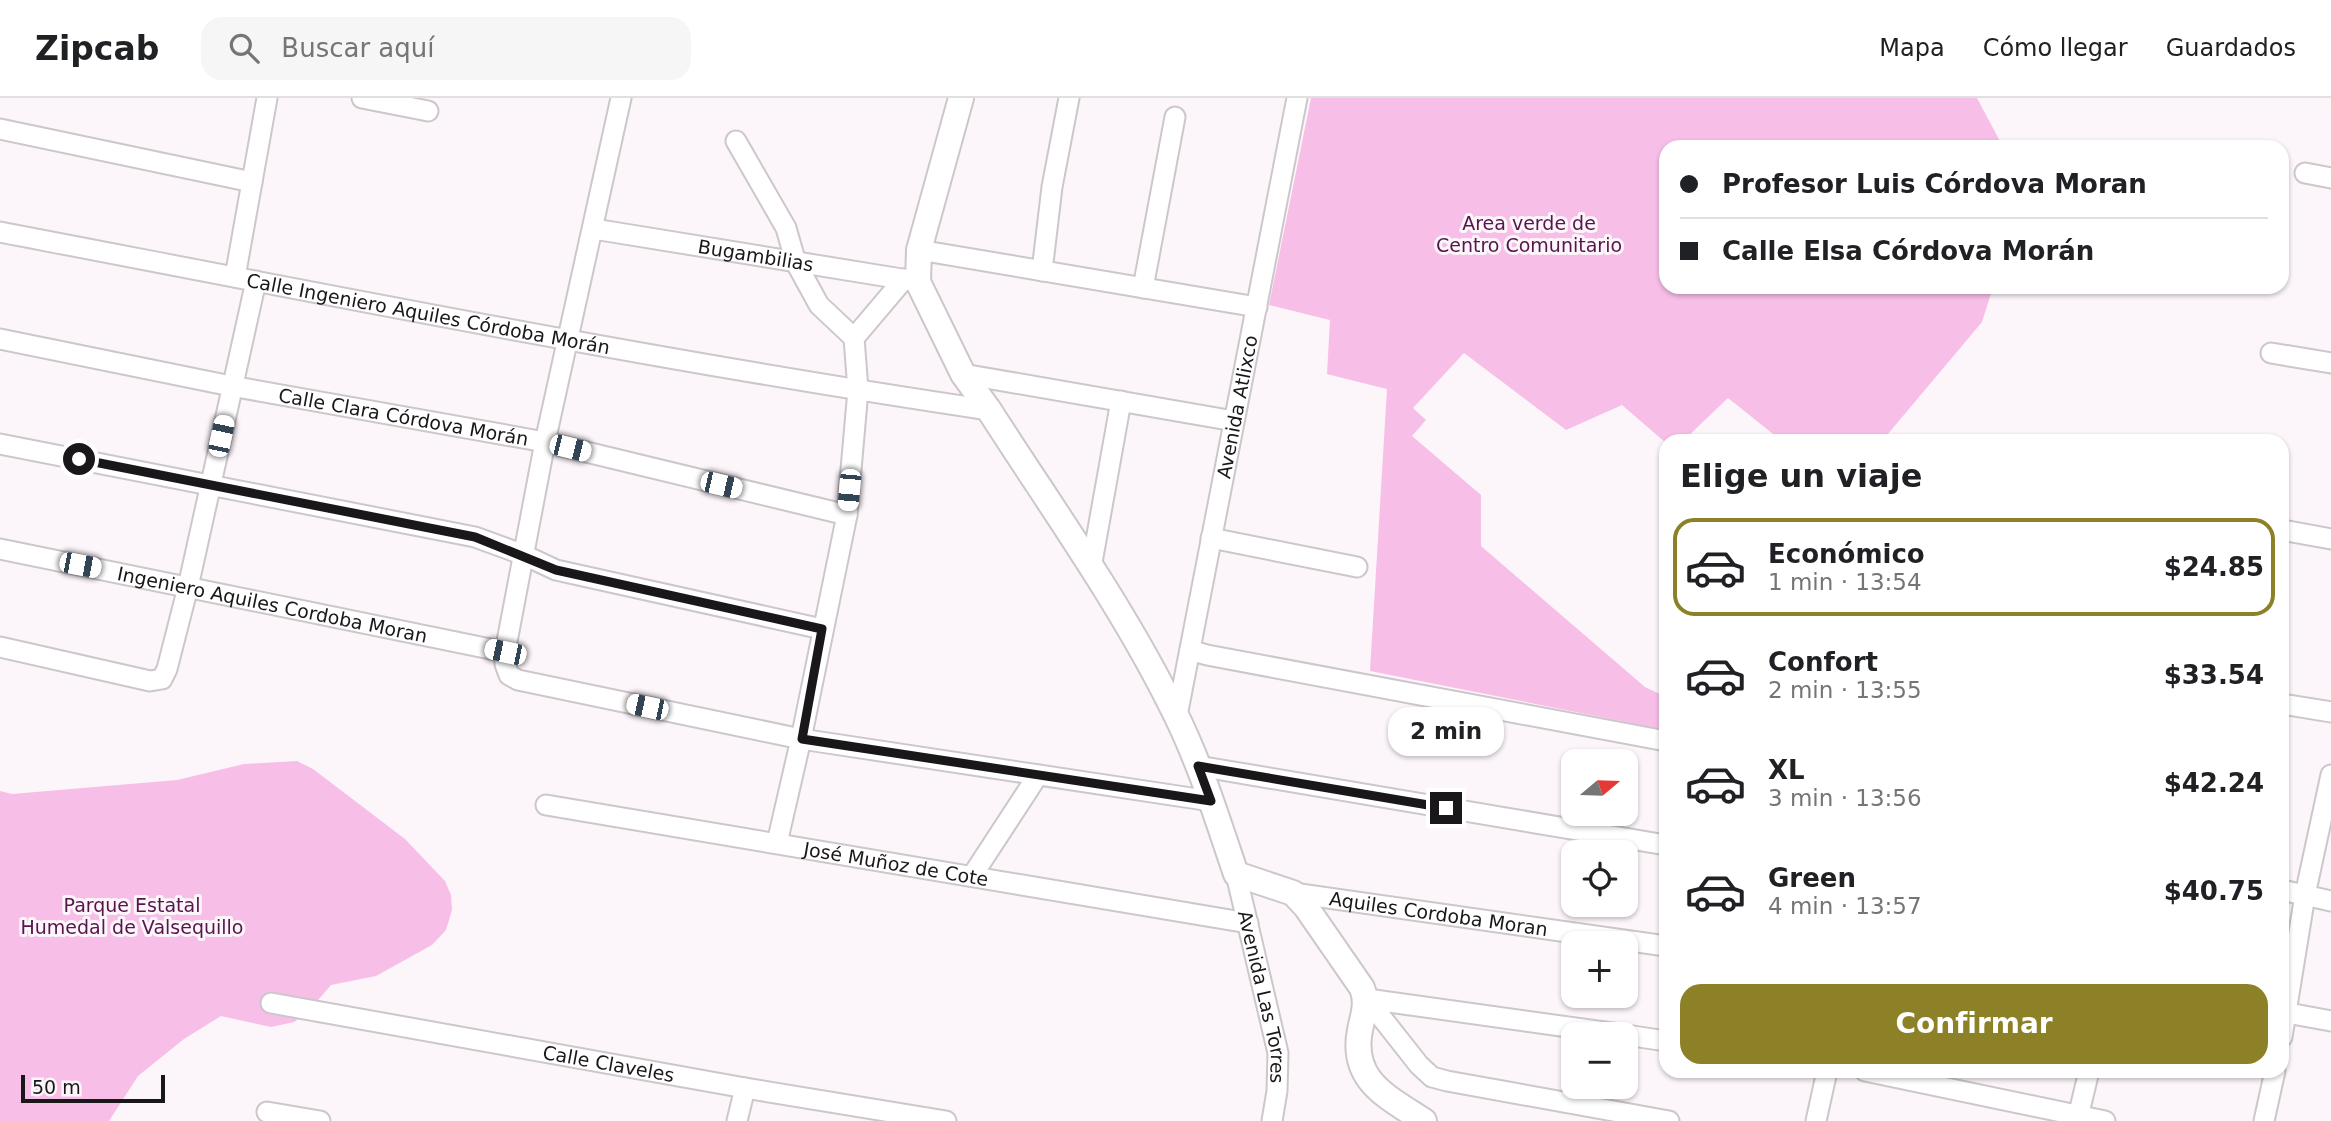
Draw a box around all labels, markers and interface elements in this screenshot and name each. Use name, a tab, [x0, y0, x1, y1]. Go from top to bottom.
search box	[201, 17, 691, 80]
text: Zipcab	[35, 29, 159, 68]
icon: search	[225, 29, 263, 67]
text: Buscar aquí	[281, 33, 435, 63]
text: Mapa	[1879, 34, 1945, 62]
text: Cómo llegar	[1983, 34, 2128, 62]
text: Guardados	[2166, 34, 2296, 62]
text: Profesor Luis Córdova Moran	[1722, 169, 2147, 199]
park label: Area verde de Centro Comunitario	[1436, 212, 1622, 256]
street label: Bugambilias	[696, 235, 815, 276]
text: Calle Elsa Córdova Morán	[1722, 236, 2094, 266]
street label: Calle Ingeniero Aquiles Córdoba Morán	[245, 269, 612, 358]
street label: Avenida Atlixco	[1212, 333, 1262, 480]
street label: Calle Clara Córdova Morán	[277, 384, 530, 450]
car	[207, 413, 236, 459]
car	[548, 433, 593, 463]
route start	[63, 443, 95, 475]
text: Elige un viaje	[1680, 457, 1922, 495]
car	[837, 468, 862, 512]
car	[699, 470, 744, 500]
icon: car	[1684, 536, 1747, 599]
text: Económico	[1768, 539, 1925, 569]
car	[58, 551, 103, 579]
text: $24.85	[2164, 552, 2264, 582]
street label: Ingeniero Aquiles Cordoba Moran	[115, 562, 429, 647]
text: 1 min · 13:54	[1768, 569, 1922, 595]
car	[483, 637, 528, 667]
icon: car	[1684, 644, 1747, 707]
text: Confort	[1768, 647, 1878, 677]
text: $33.54	[2164, 660, 2264, 690]
text: 2 min · 13:55	[1768, 677, 1922, 703]
car	[625, 692, 670, 722]
callout: 2 min	[1388, 706, 1504, 756]
text: 2 min	[1410, 718, 1482, 744]
north arrow	[1561, 749, 1638, 826]
map controls	[1561, 749, 1638, 1099]
icon: car	[1684, 752, 1747, 815]
text: XL	[1768, 755, 1805, 785]
text: $42.24	[2164, 768, 2264, 798]
text: 3 min · 13:56	[1768, 785, 1922, 811]
route end	[1430, 792, 1462, 824]
street label: José Muñoz de Cote	[801, 837, 990, 890]
button: locate	[1561, 840, 1638, 917]
icon: car	[1684, 860, 1747, 923]
text: Green	[1768, 863, 1856, 893]
text: $40.75	[2164, 876, 2264, 906]
street label: Aquiles Cordoba Moran	[1328, 887, 1549, 940]
text: 4 min · 13:57	[1768, 893, 1922, 919]
park label: Parque Estatal Humedal de Valsequillo	[21, 894, 243, 938]
street label: Avenida Las Torres	[1234, 908, 1289, 1084]
button: +	[1561, 931, 1638, 1008]
button: Confirmar	[1680, 984, 2268, 1064]
button: −	[1561, 1022, 1638, 1099]
street label: Calle Claveles	[541, 1041, 676, 1086]
scale bar	[21, 1072, 164, 1104]
text: 50 m	[32, 1076, 81, 1098]

